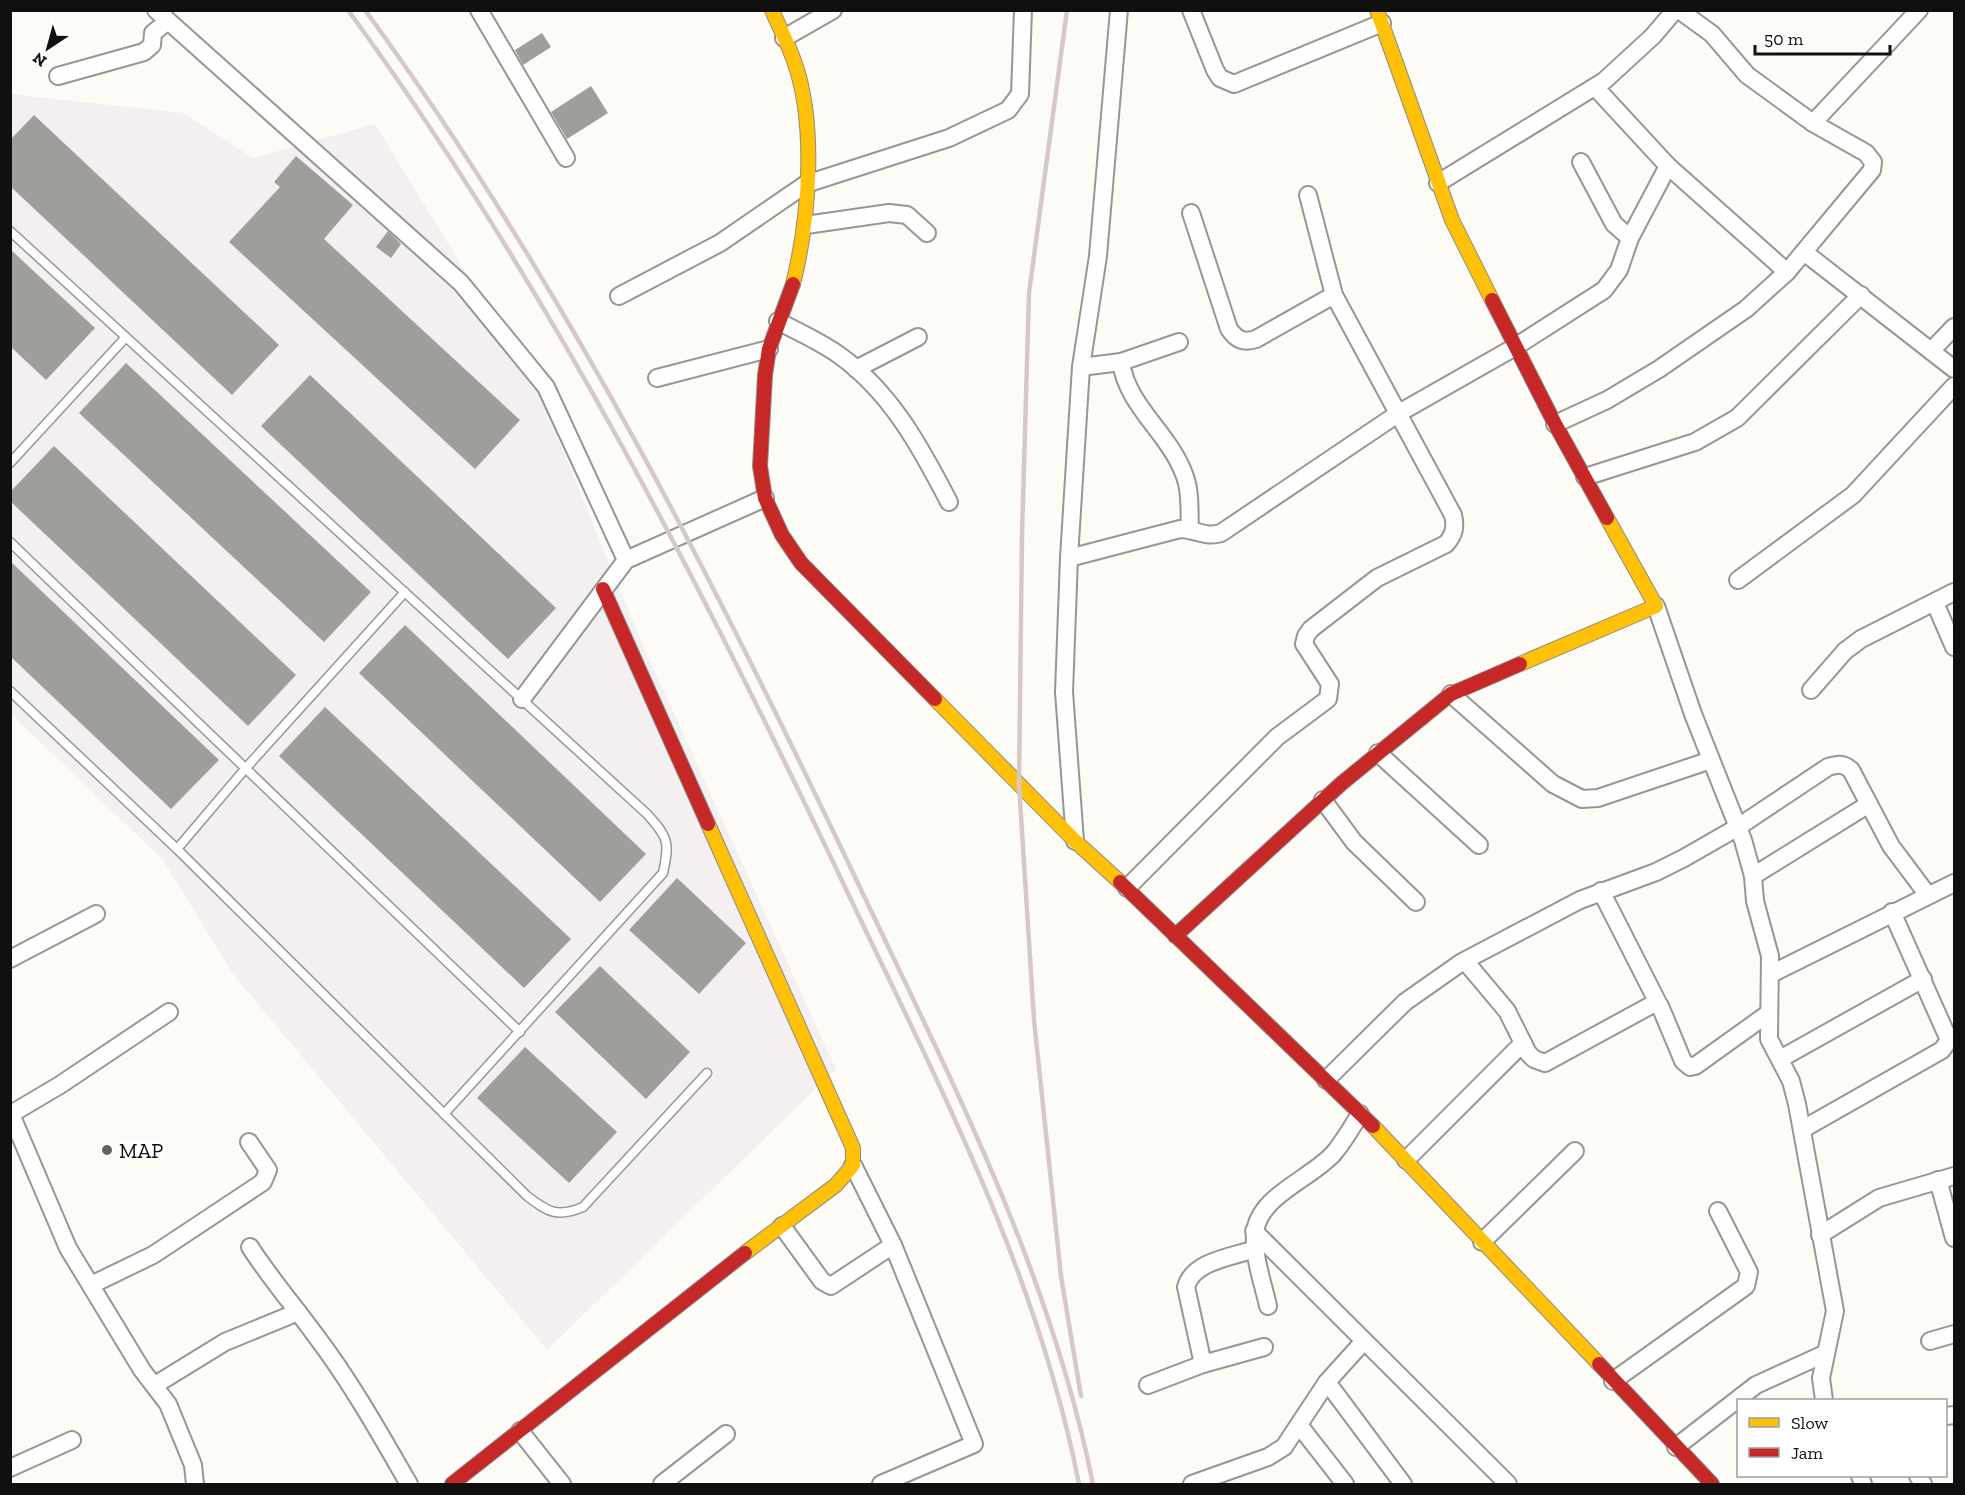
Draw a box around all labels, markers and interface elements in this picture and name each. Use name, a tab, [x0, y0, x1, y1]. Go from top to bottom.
north arrow	[18, 18, 78, 78]
scale bar	[1755, 18, 1890, 56]
text: 50 m	[1764, 28, 1804, 50]
text: N	[29, 48, 50, 71]
place label: MAP	[119, 1138, 163, 1163]
marker: MAP	[100, 1143, 114, 1157]
legend	[1737, 1399, 1947, 1477]
text: Slow	[1791, 1412, 1828, 1434]
text: Jam	[1791, 1442, 1823, 1464]

